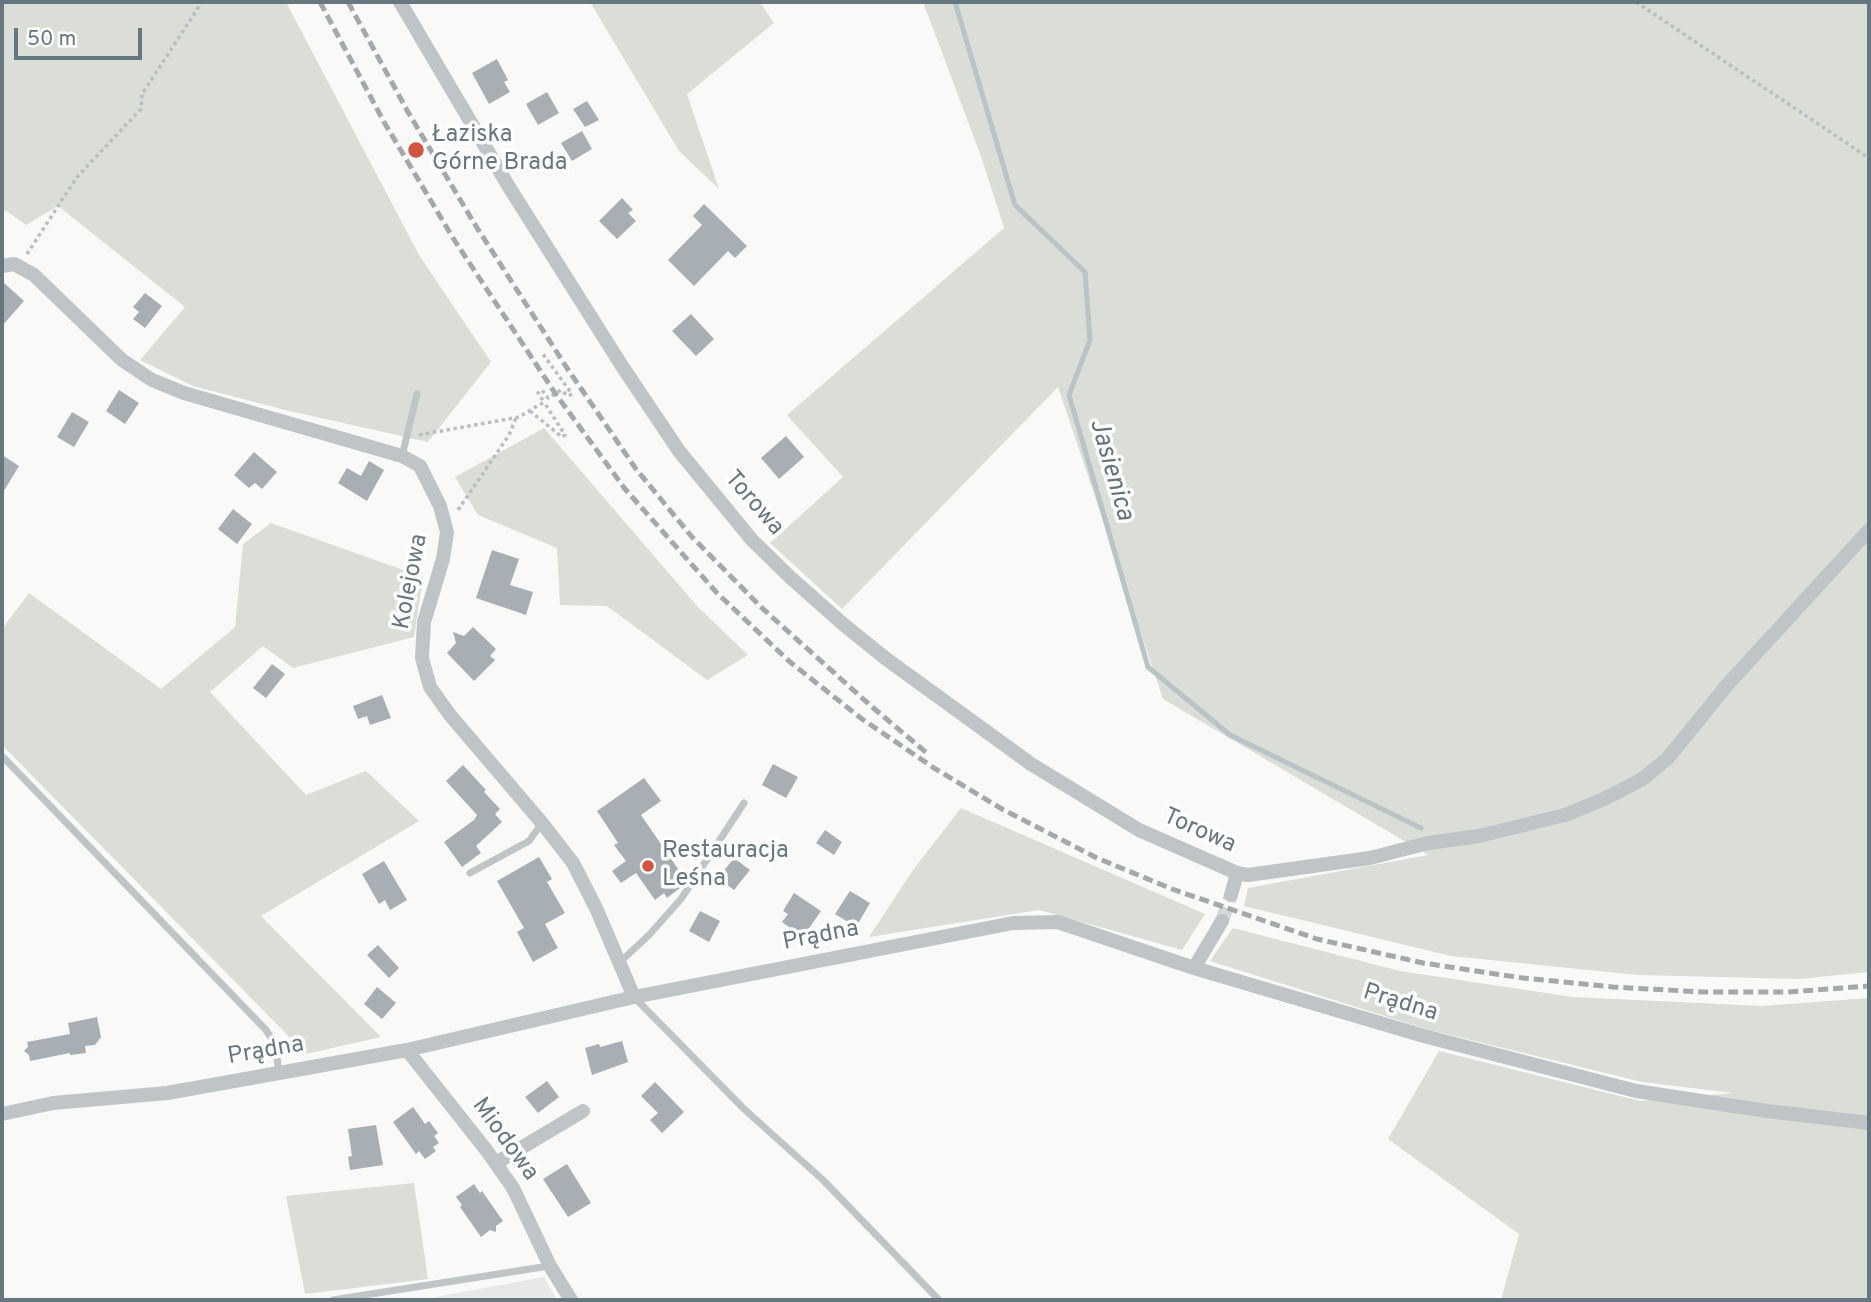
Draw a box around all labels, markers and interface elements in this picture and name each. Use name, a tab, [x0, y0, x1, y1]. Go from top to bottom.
scale bar	[18, 14, 145, 58]
text: 50 m	[27, 26, 76, 53]
place label: Łaziska Górne Brada	[432, 122, 567, 178]
marker: Łaziska Górne Brada	[406, 140, 426, 160]
water label: Jasienica	[1081, 415, 1139, 525]
street label: Torowa	[717, 466, 789, 542]
street label: Kolejowa	[389, 532, 435, 632]
street label: Torowa	[1158, 803, 1240, 861]
place label: Restauracja Leśna	[662, 838, 789, 894]
marker: Restauracja Leśna	[640, 858, 656, 874]
street label: Prądna	[781, 916, 861, 958]
street label: Prądna	[1359, 979, 1441, 1029]
street label: Prądna	[226, 1031, 306, 1073]
street label: Miodowa	[464, 1093, 544, 1187]

